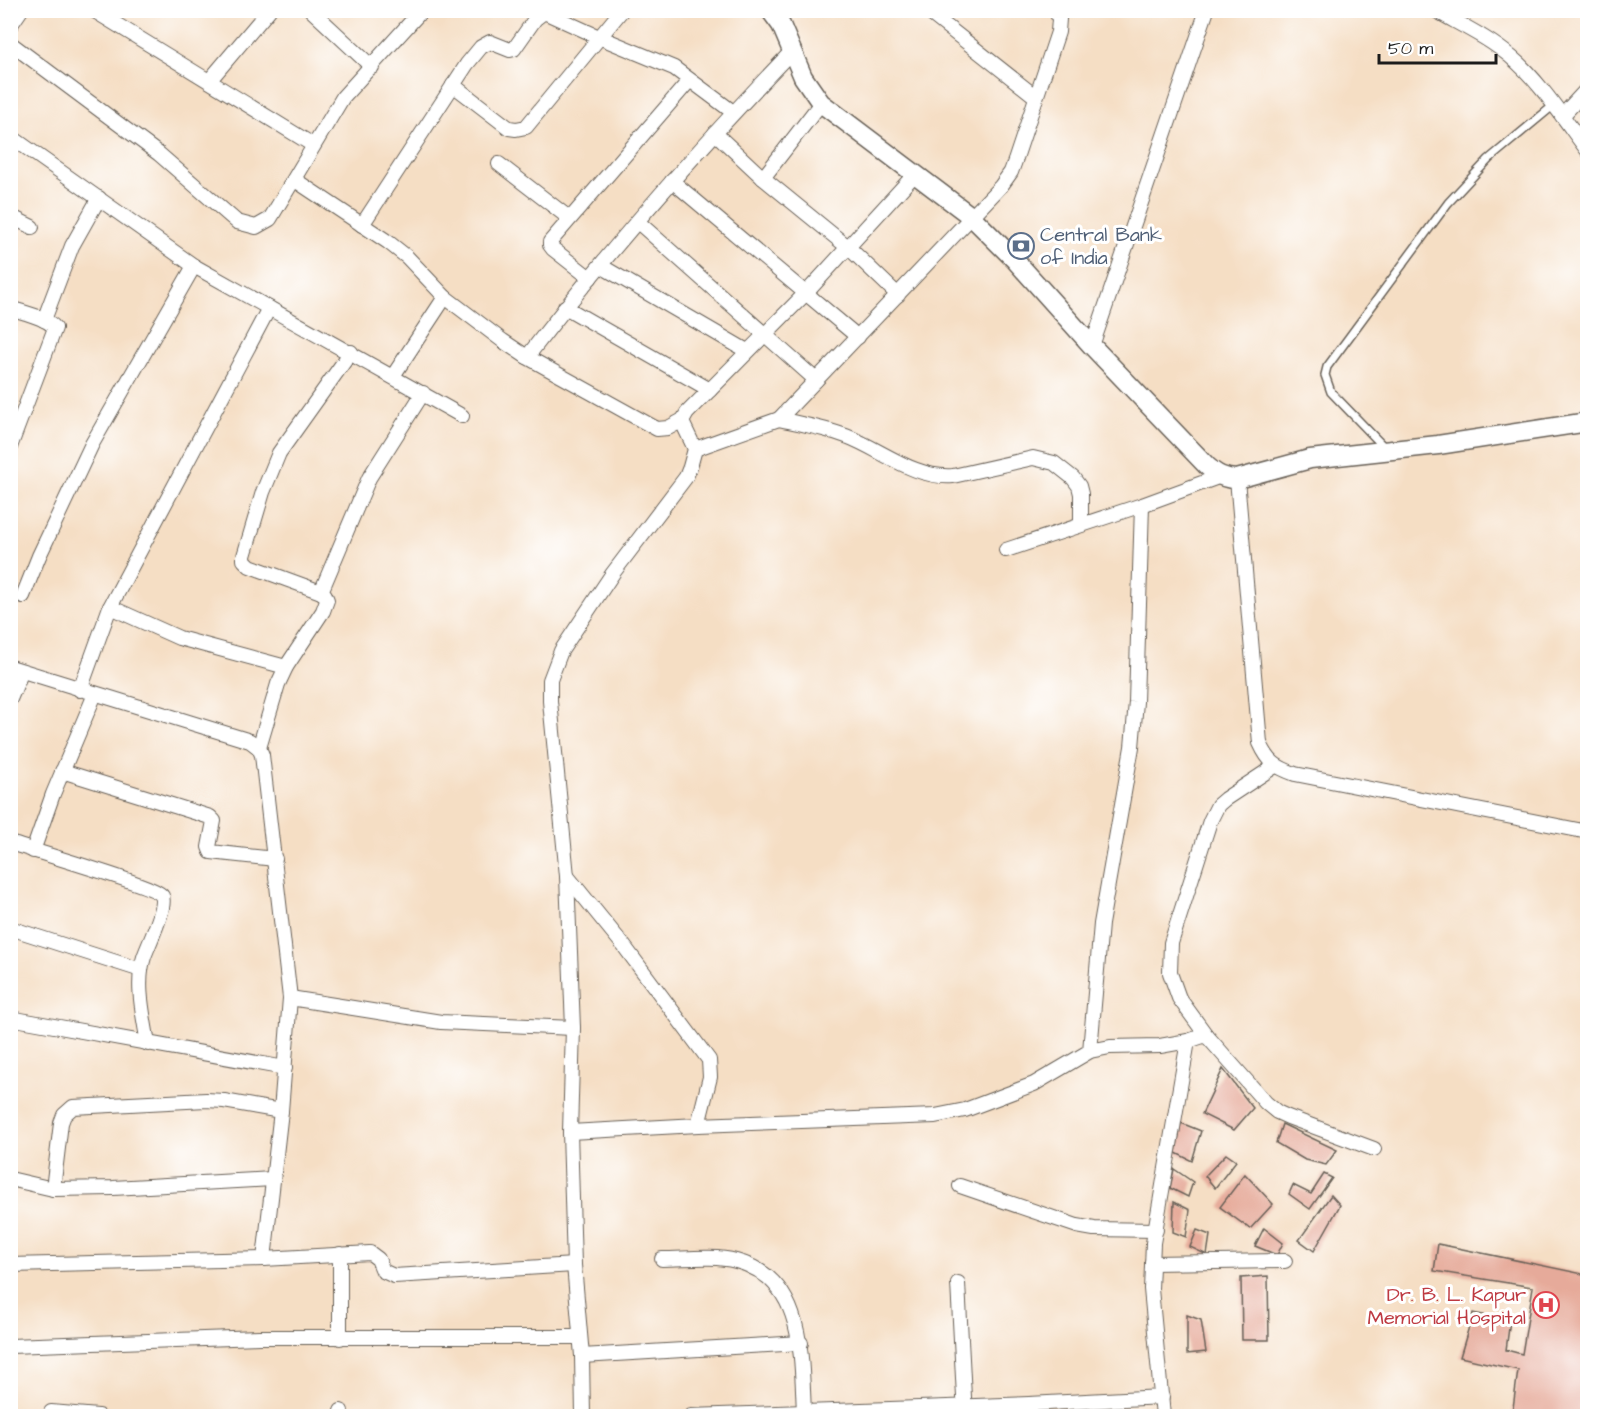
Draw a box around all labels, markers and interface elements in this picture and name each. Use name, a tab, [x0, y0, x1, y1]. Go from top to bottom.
scale bar	[1379, 27, 1496, 65]
text: 50 m	[1388, 36, 1433, 61]
place label: Central Bank of India	[1040, 221, 1162, 272]
bank icon: Central Bank of India	[1006, 231, 1036, 261]
place label: Dr. B. L. Kapur Memorial Hospital	[1367, 1281, 1526, 1332]
hospital icon: Dr. B. L. Kapur Memorial Hospital	[1531, 1290, 1561, 1320]

